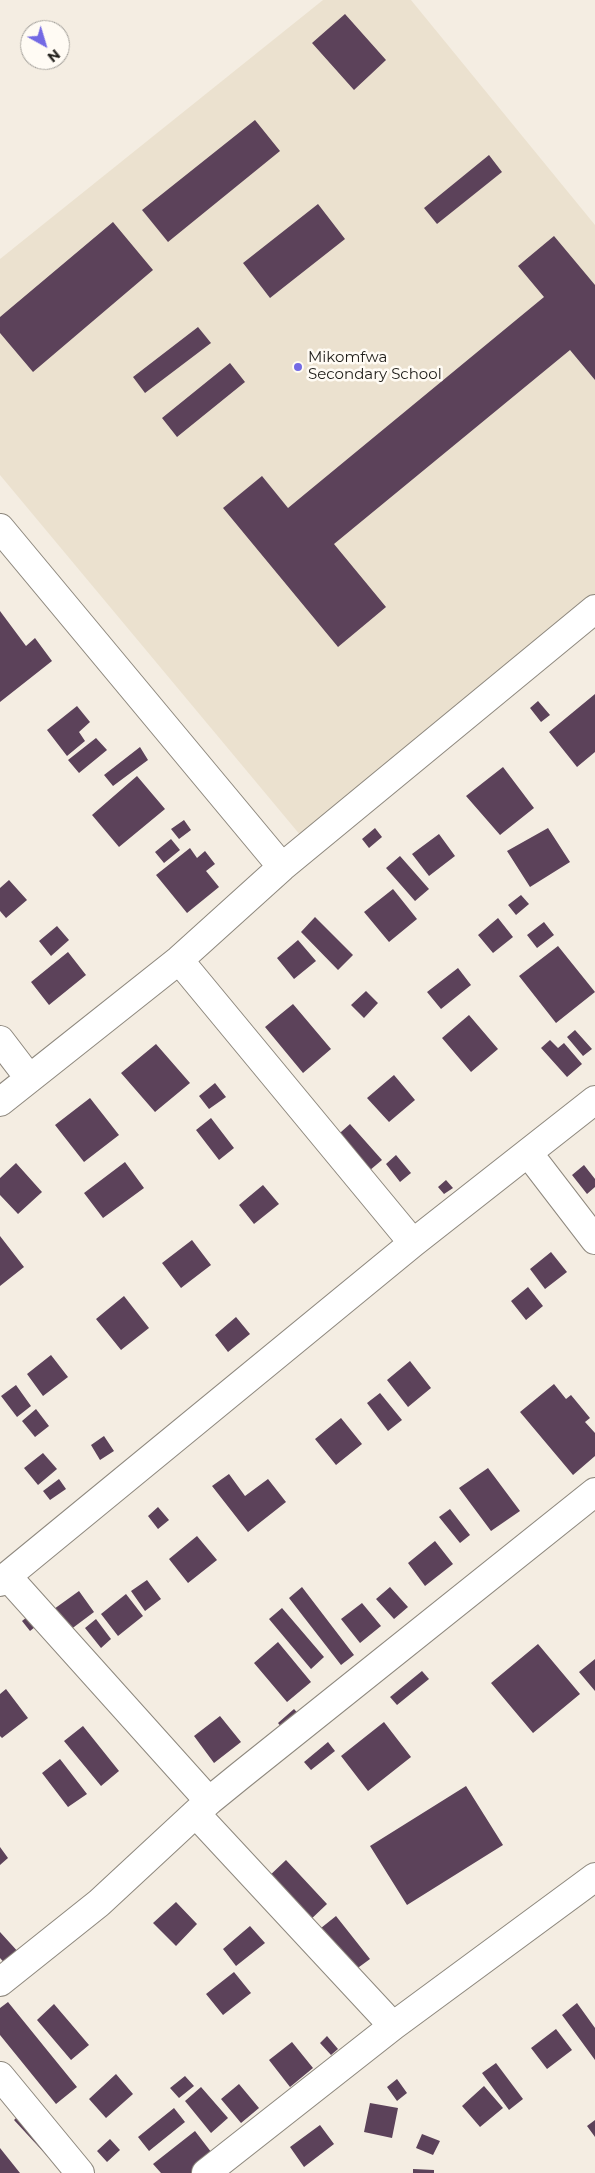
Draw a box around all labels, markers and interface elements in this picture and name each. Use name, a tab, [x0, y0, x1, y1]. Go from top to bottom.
north arrow	[20, 20, 70, 70]
text: N	[44, 45, 64, 66]
place label: Mikomfwa Secondary School	[308, 349, 442, 384]
marker: Mikomfwa Secondary School	[292, 361, 304, 373]

